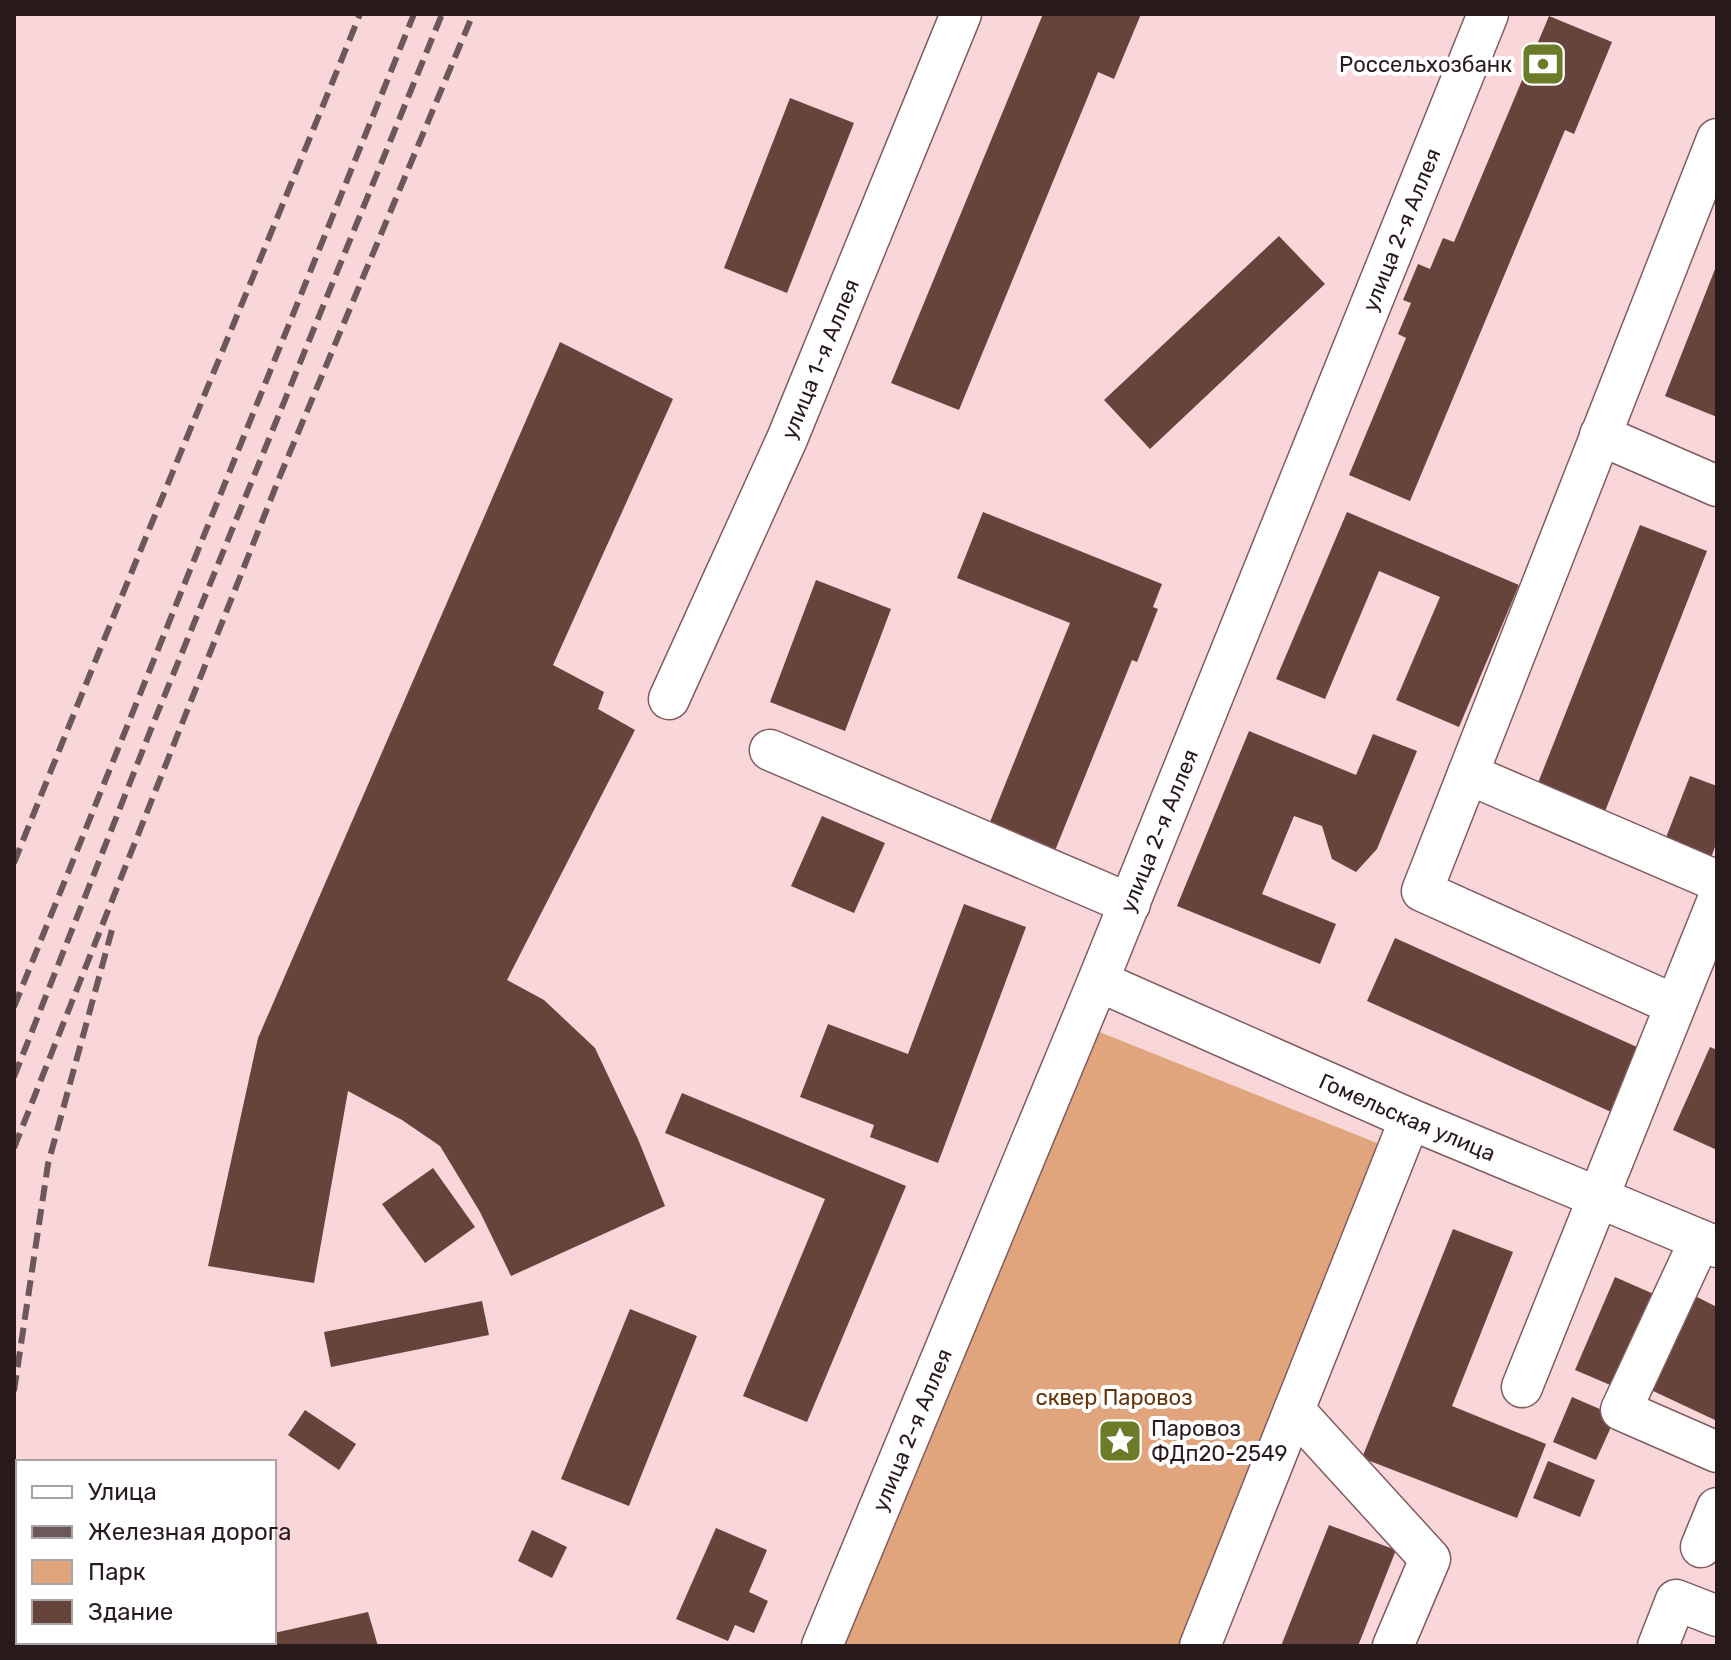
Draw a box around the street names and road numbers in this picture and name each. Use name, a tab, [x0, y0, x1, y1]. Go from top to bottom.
street label: улица 2-я Аллея	[1356, 144, 1446, 315]
street label: улица 1-я Аллея	[775, 275, 865, 443]
street label: улица 2-я Аллея	[1114, 745, 1204, 916]
street label: Гомельская улица	[1315, 1067, 1500, 1167]
street label: улица 2-я Аллея	[866, 1344, 957, 1515]

